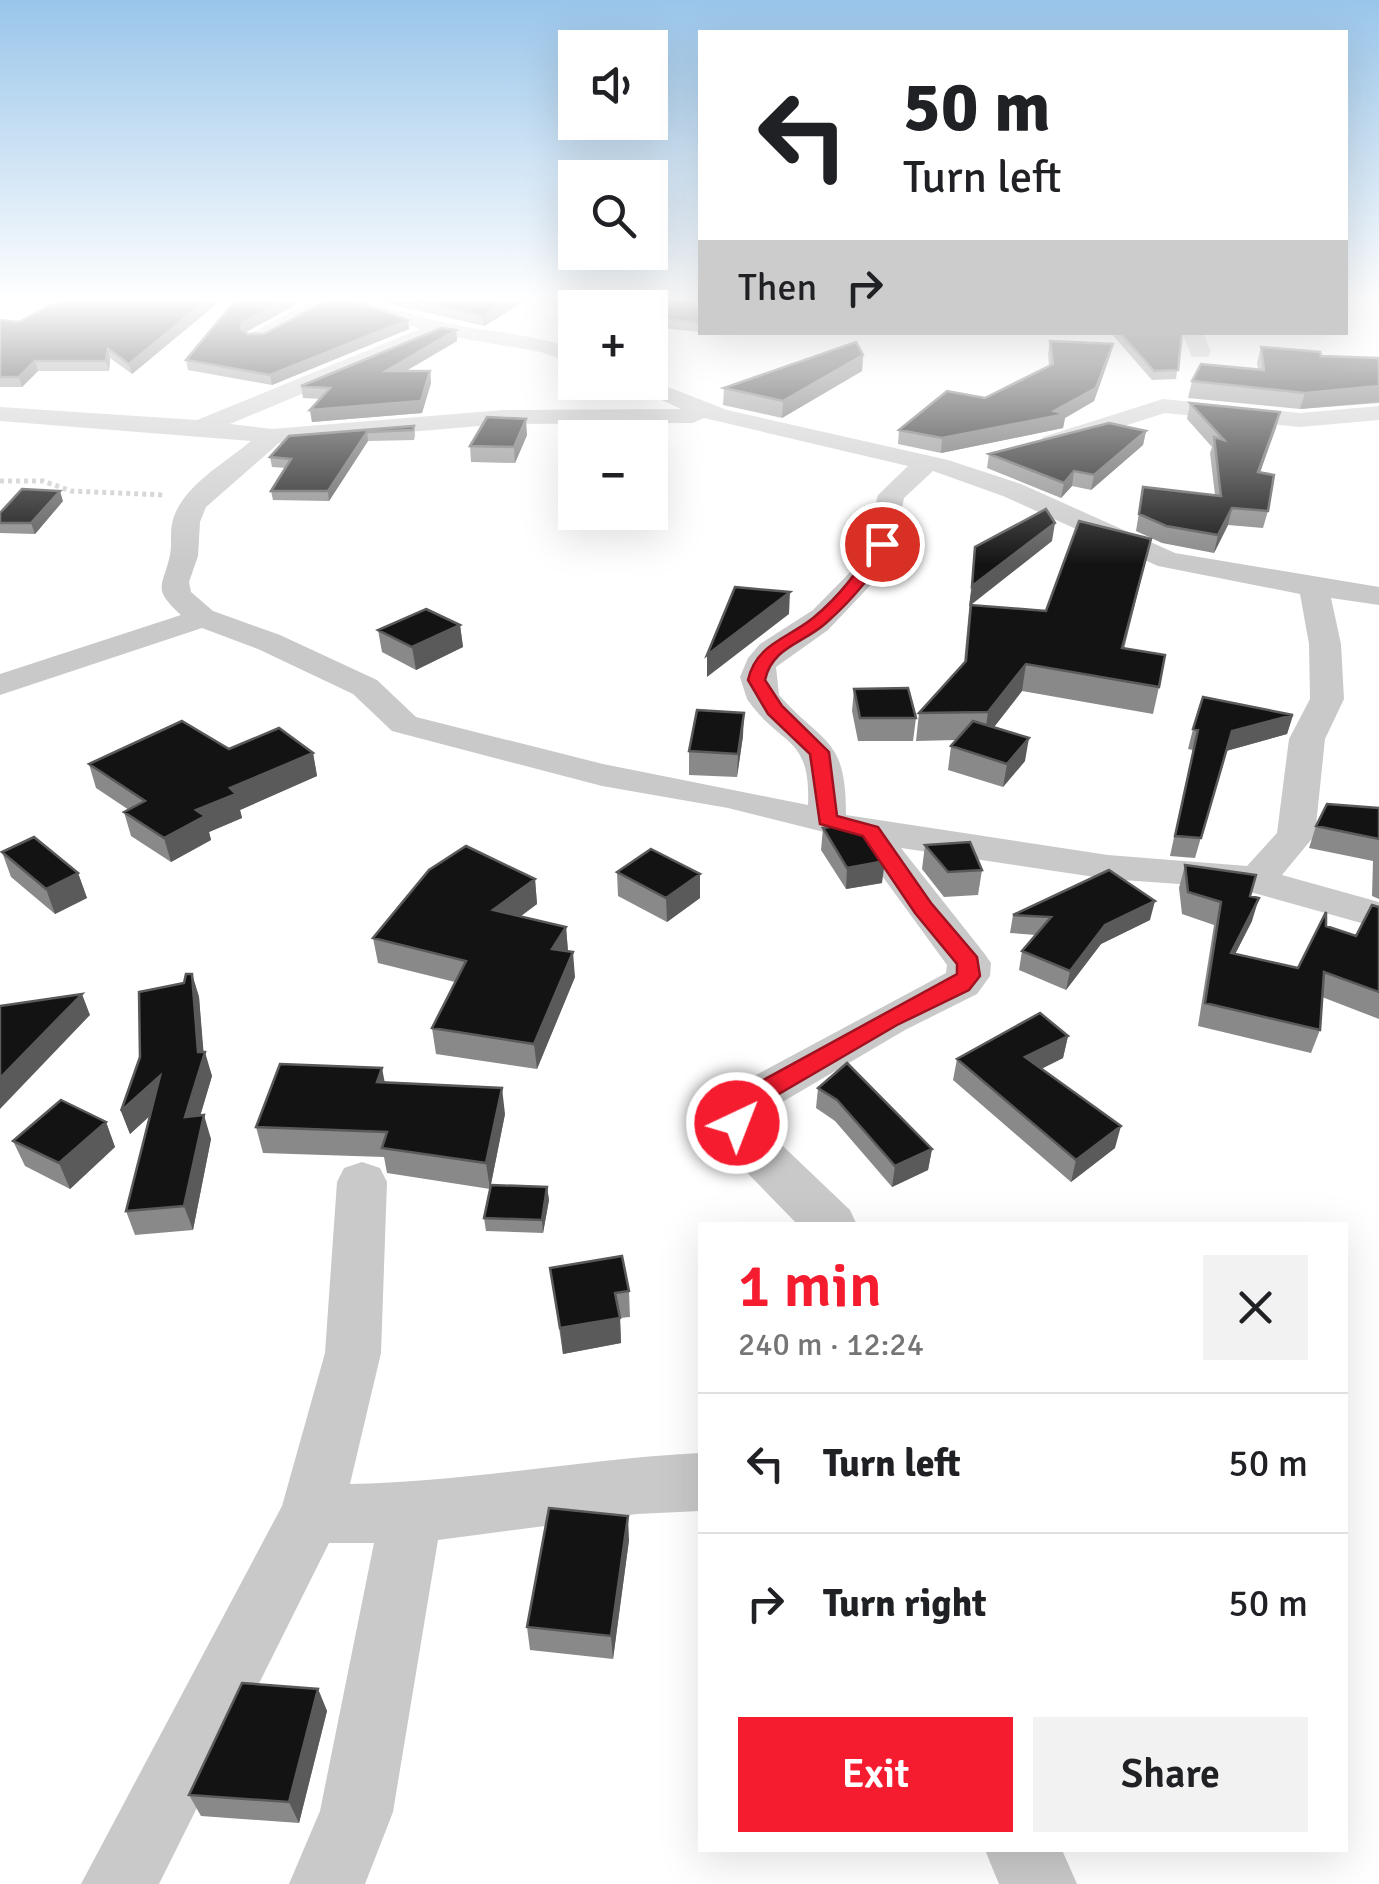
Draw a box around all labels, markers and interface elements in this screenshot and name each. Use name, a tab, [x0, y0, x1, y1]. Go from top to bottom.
map controls	[558, 30, 668, 530]
button: sound	[558, 30, 668, 140]
text: 50 m	[903, 64, 1051, 150]
icon: left	[738, 70, 868, 200]
text: Turn left	[903, 150, 1062, 205]
button: search	[558, 160, 668, 270]
icon: right	[837, 260, 892, 315]
text: Then	[738, 264, 817, 311]
button: +	[558, 290, 668, 400]
button: −	[558, 420, 668, 530]
pin	[840, 502, 925, 587]
icon: arrive	[855, 517, 910, 572]
position arrow	[685, 1071, 789, 1175]
text: 1 min	[738, 1250, 882, 1324]
button: close	[1203, 1255, 1308, 1360]
text: 240 m · 12:24	[738, 1325, 924, 1364]
icon: left	[738, 1436, 793, 1491]
text: Turn left	[823, 1440, 961, 1487]
text: 50 m	[1228, 1440, 1308, 1487]
icon: right	[738, 1576, 793, 1631]
text: Turn right	[823, 1580, 987, 1627]
text: 50 m	[1228, 1580, 1308, 1627]
button: Exit	[738, 1717, 1013, 1832]
button: Share	[1033, 1717, 1308, 1832]

